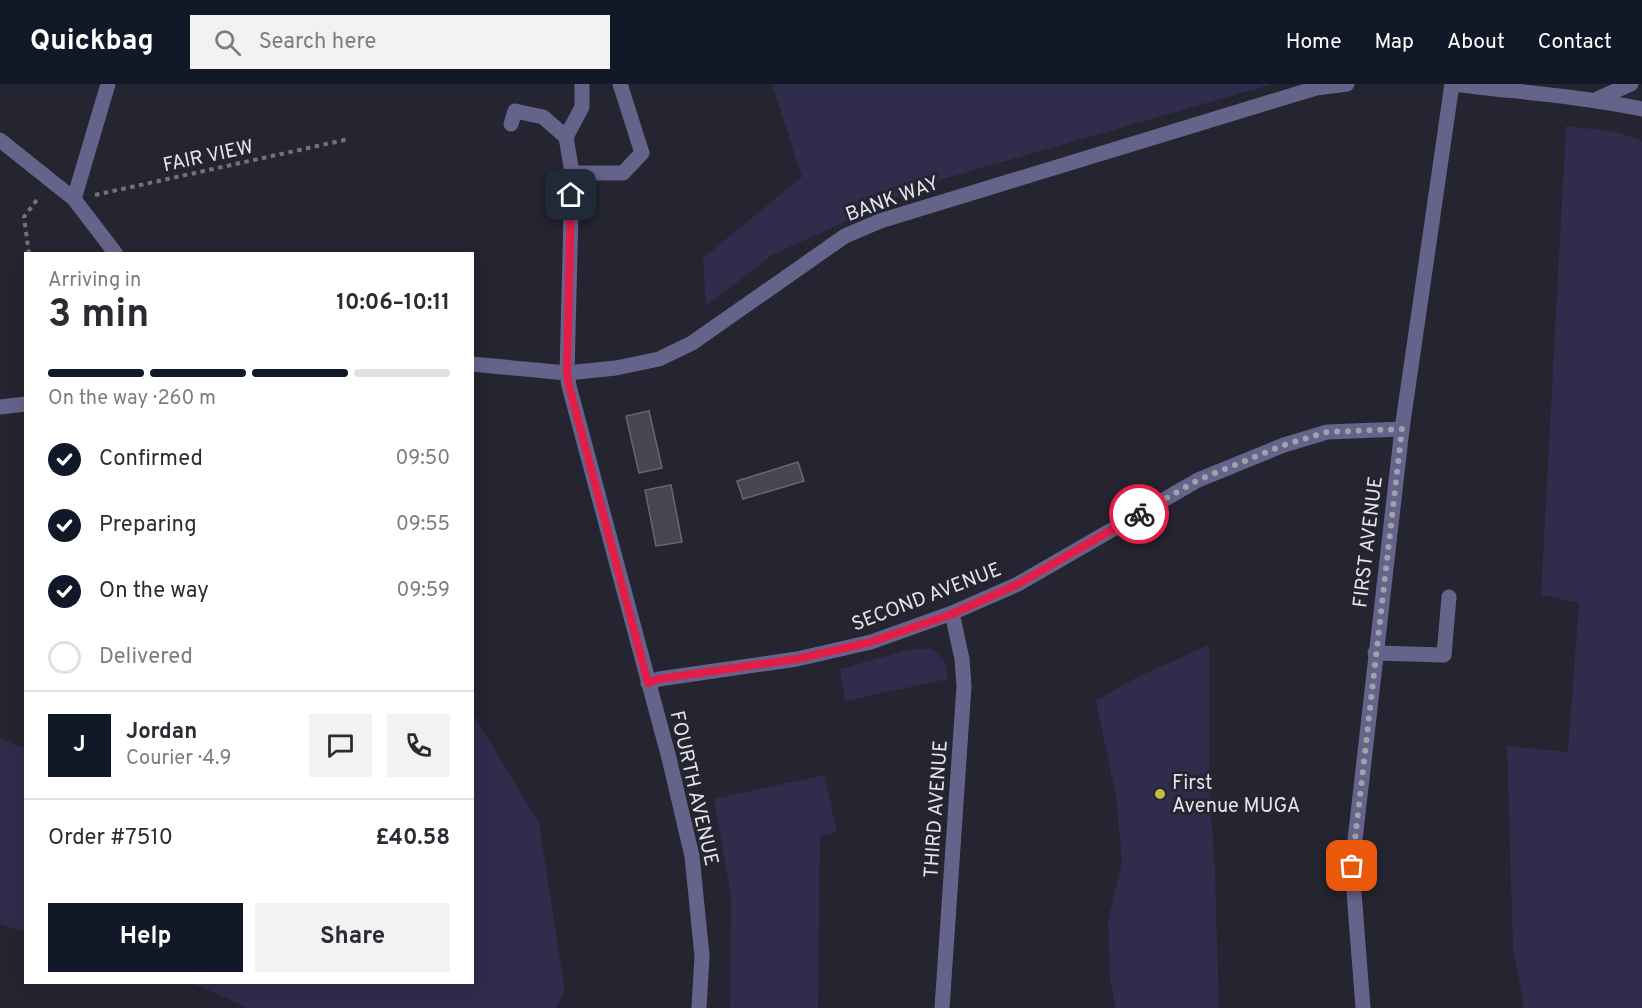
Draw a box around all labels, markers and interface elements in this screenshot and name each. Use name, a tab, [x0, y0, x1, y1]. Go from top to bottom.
search box	[190, 15, 610, 69]
text: Quickbag	[30, 24, 154, 60]
icon: search	[211, 26, 244, 59]
text: Search here	[259, 29, 376, 56]
text: Home	[1286, 29, 1342, 56]
text: Map	[1375, 29, 1414, 56]
text: About	[1447, 29, 1505, 56]
text: Contact	[1538, 29, 1612, 56]
street label: FAIR VIEW	[161, 135, 256, 179]
pin	[545, 169, 596, 220]
street label: BANK WAY	[842, 171, 943, 229]
icon: home	[554, 178, 587, 211]
text: Arriving in	[48, 268, 141, 294]
text: 10:06–10:11	[336, 290, 450, 317]
text: 3 min	[48, 292, 149, 341]
text: On the way · 260 m	[48, 386, 216, 412]
icon: check	[48, 443, 81, 476]
text: Confirmed	[99, 446, 203, 473]
text: 09:50	[396, 446, 450, 472]
street label: FIRST AVENUE	[1348, 475, 1390, 609]
courier	[1109, 484, 1169, 544]
icon: bike	[1123, 498, 1156, 531]
icon: check	[48, 509, 81, 542]
text: Preparing	[99, 512, 197, 539]
text: 09:55	[396, 512, 450, 538]
street label: SECOND AVENUE	[848, 557, 1005, 638]
icon: check	[48, 575, 81, 608]
text: On the way	[99, 578, 209, 605]
text: 09:59	[397, 578, 450, 604]
text: Delivered	[99, 644, 193, 671]
street label: FOURTH AVENUE	[663, 708, 724, 868]
button: chat	[309, 714, 372, 777]
button: phone	[387, 714, 450, 777]
text: Jordan	[126, 719, 197, 746]
text: J	[73, 732, 86, 759]
street label: THIRD AVENUE	[919, 739, 955, 879]
text: Courier · 4.9	[126, 746, 231, 772]
place label: First Avenue MUGA	[1172, 771, 1300, 820]
marker: First Avenue MUGA	[1153, 787, 1167, 801]
text: Order #7510	[48, 825, 173, 852]
text: £40.58	[375, 825, 450, 852]
pin	[1326, 840, 1377, 891]
icon: bag	[1335, 849, 1368, 882]
button: Help	[48, 903, 243, 972]
button: Share	[255, 903, 450, 972]

